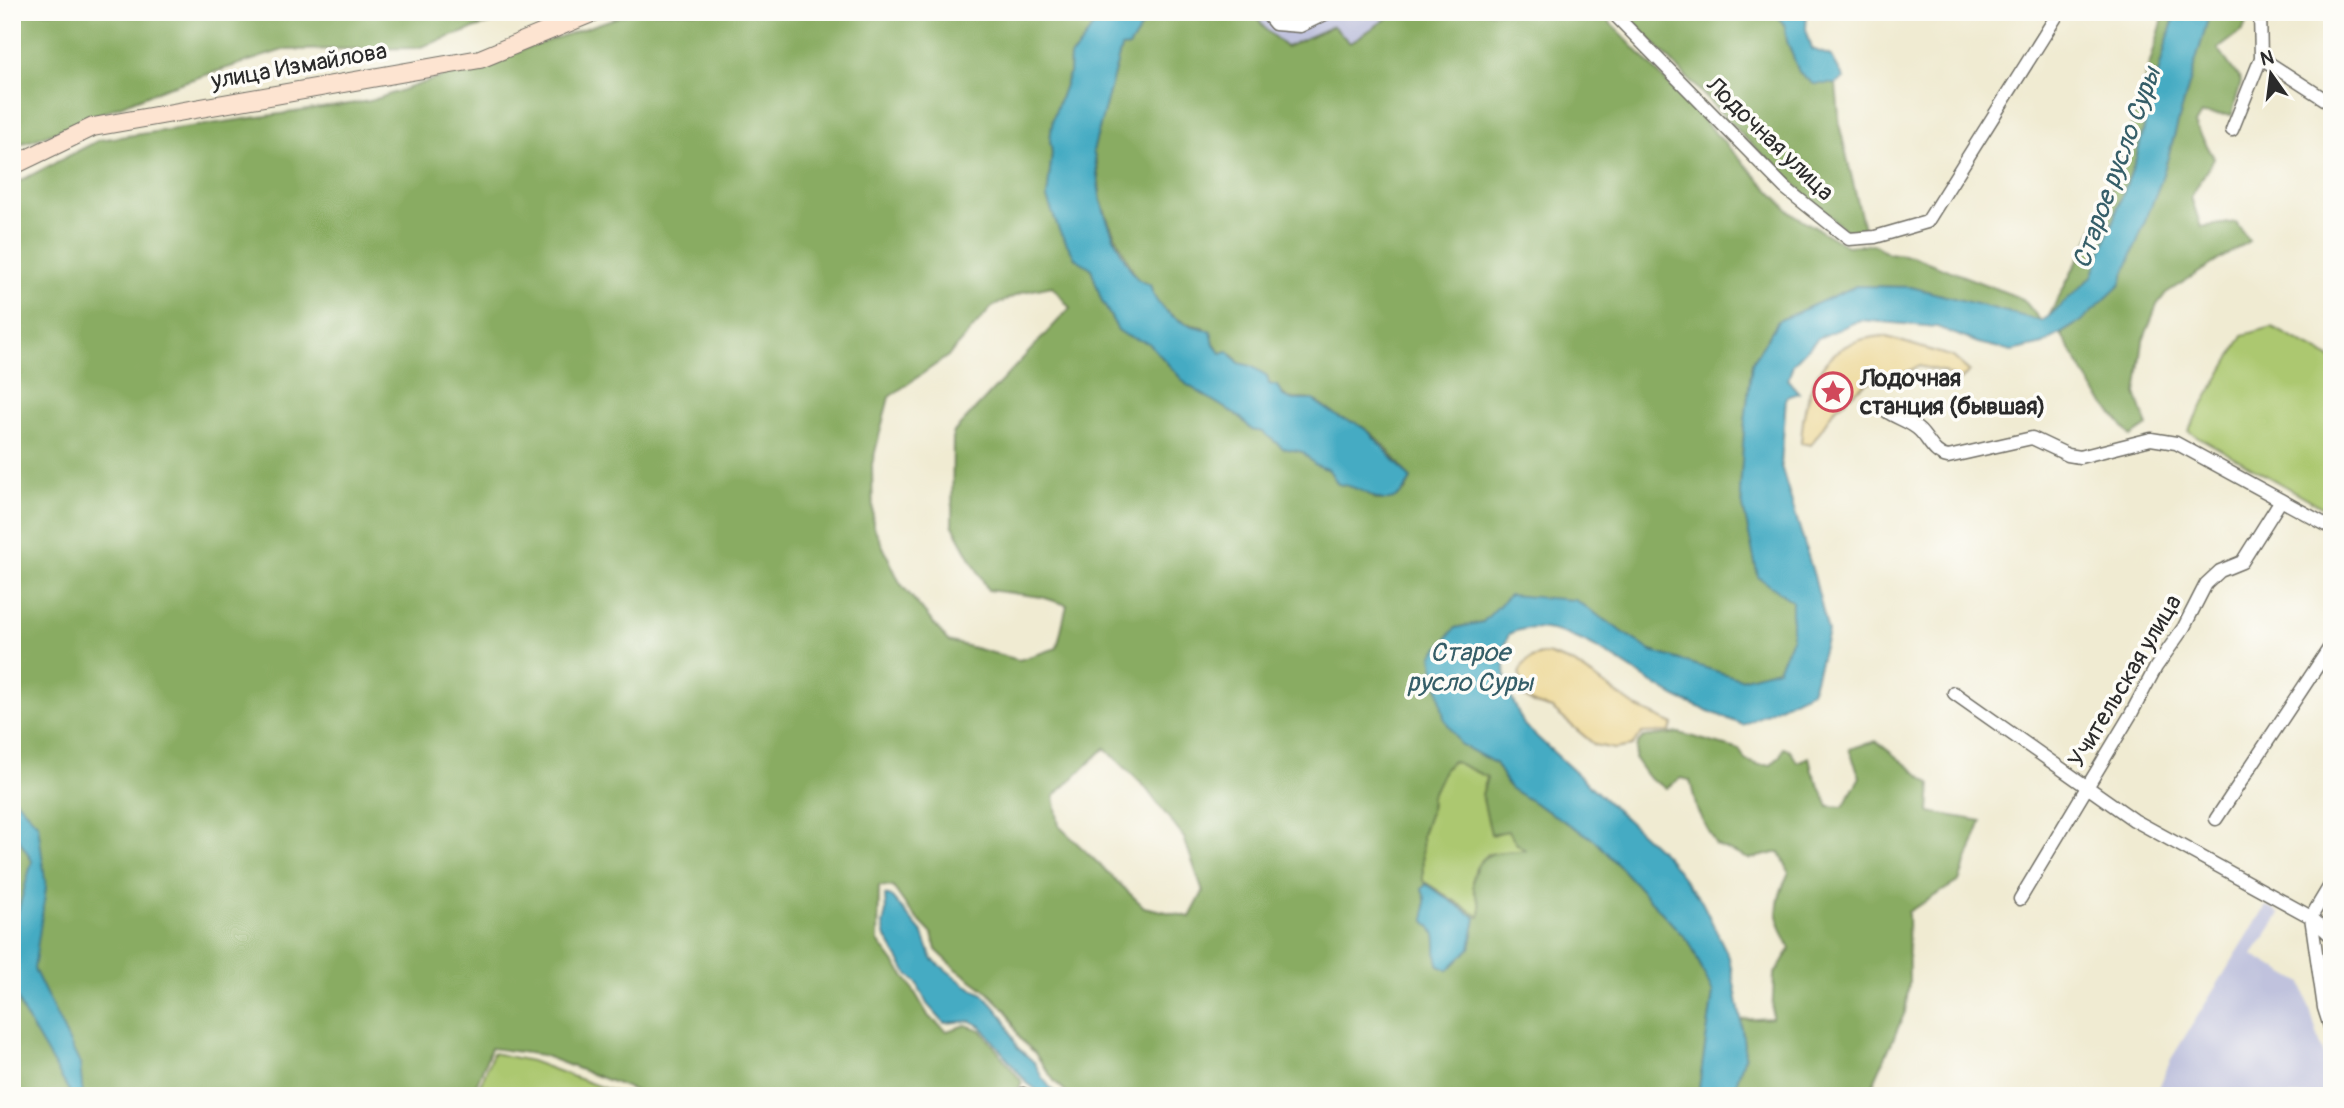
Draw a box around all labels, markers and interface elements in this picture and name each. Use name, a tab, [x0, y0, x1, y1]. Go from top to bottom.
street label: улица Измайлова	[208, 36, 389, 96]
north arrow	[2236, 38, 2306, 108]
text: N	[2258, 45, 2276, 72]
water label: Старое русло Суры	[2066, 61, 2169, 273]
street label: Лодочная улица	[1699, 70, 1840, 207]
place label: Лодочная станция (бывшая)	[1859, 364, 2046, 421]
place icon: Лодочная станция (бывшая)	[1812, 371, 1854, 413]
street label: Учительская улица	[2062, 589, 2188, 773]
water label: Старое русло Суры	[1407, 637, 1535, 699]

